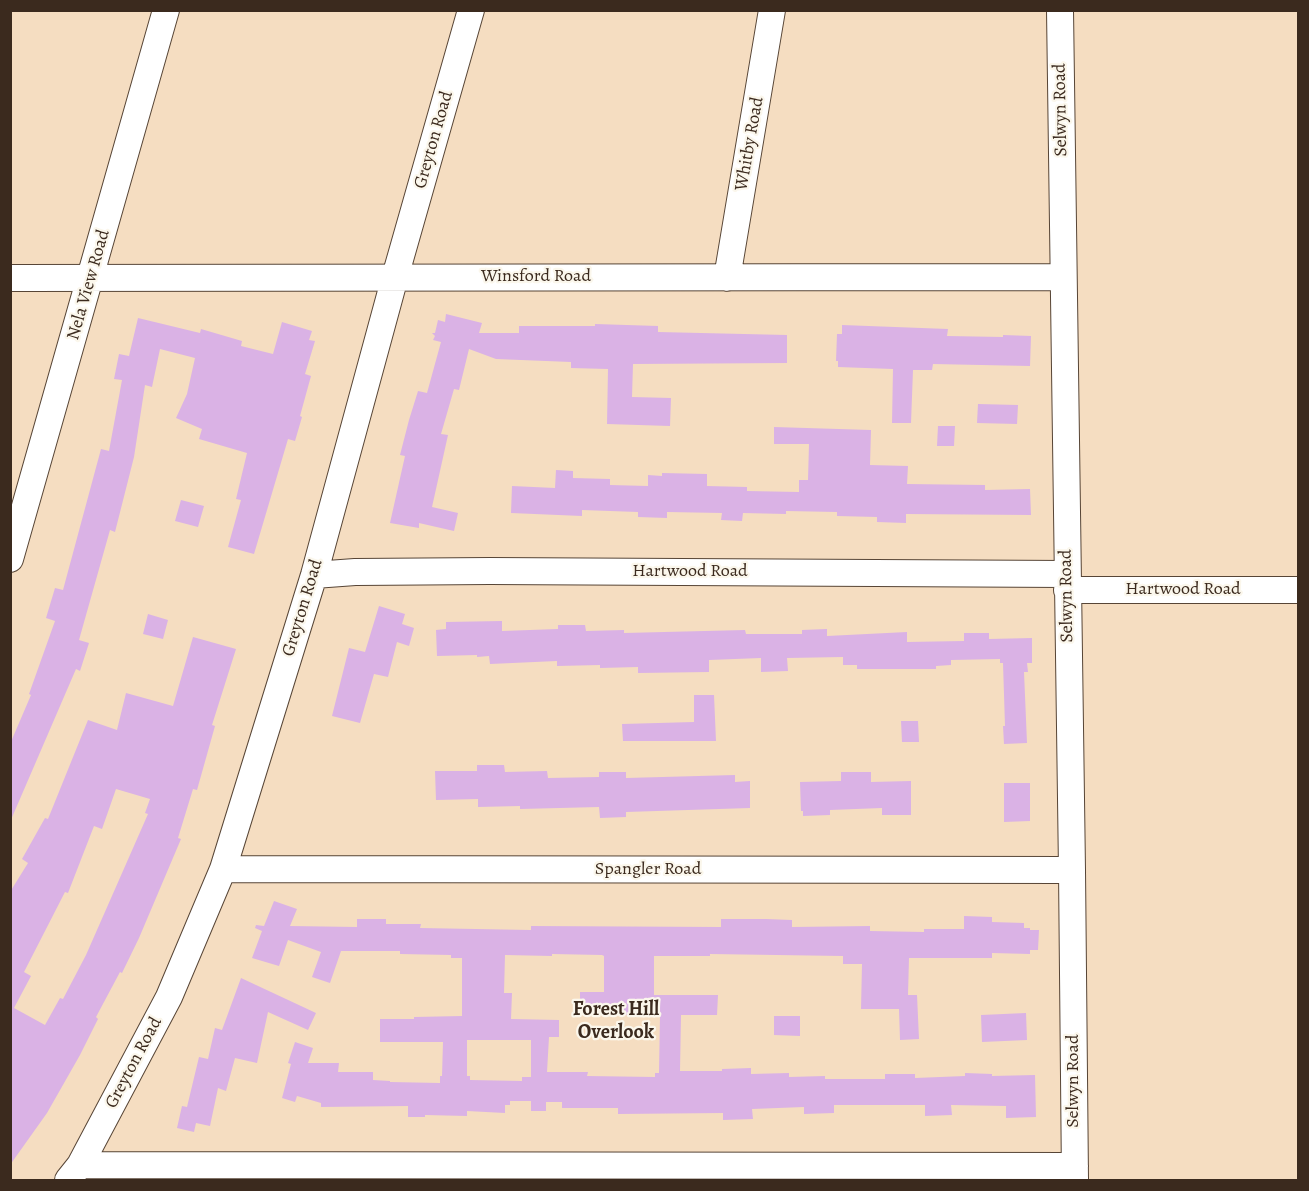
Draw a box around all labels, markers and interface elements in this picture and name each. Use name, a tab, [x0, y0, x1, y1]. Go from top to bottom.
street label: Selwyn Road	[1049, 63, 1073, 157]
street label: Greyton Road	[410, 89, 458, 191]
street label: Whitby Road	[731, 95, 769, 193]
street label: Nela View Road	[63, 227, 115, 343]
street label: Winsford Road	[481, 266, 591, 288]
street label: Selwyn Road	[1055, 549, 1079, 643]
street label: Greyton Road	[278, 557, 328, 659]
street label: Hartwood Road	[632, 561, 748, 583]
street label: Hartwood Road	[1125, 579, 1241, 601]
street label: Spangler Road	[595, 859, 701, 881]
district label: Forest Hill Overlook	[573, 998, 659, 1045]
street label: Greyton Road	[101, 1014, 167, 1112]
street label: Selwyn Road	[1063, 1034, 1085, 1128]

